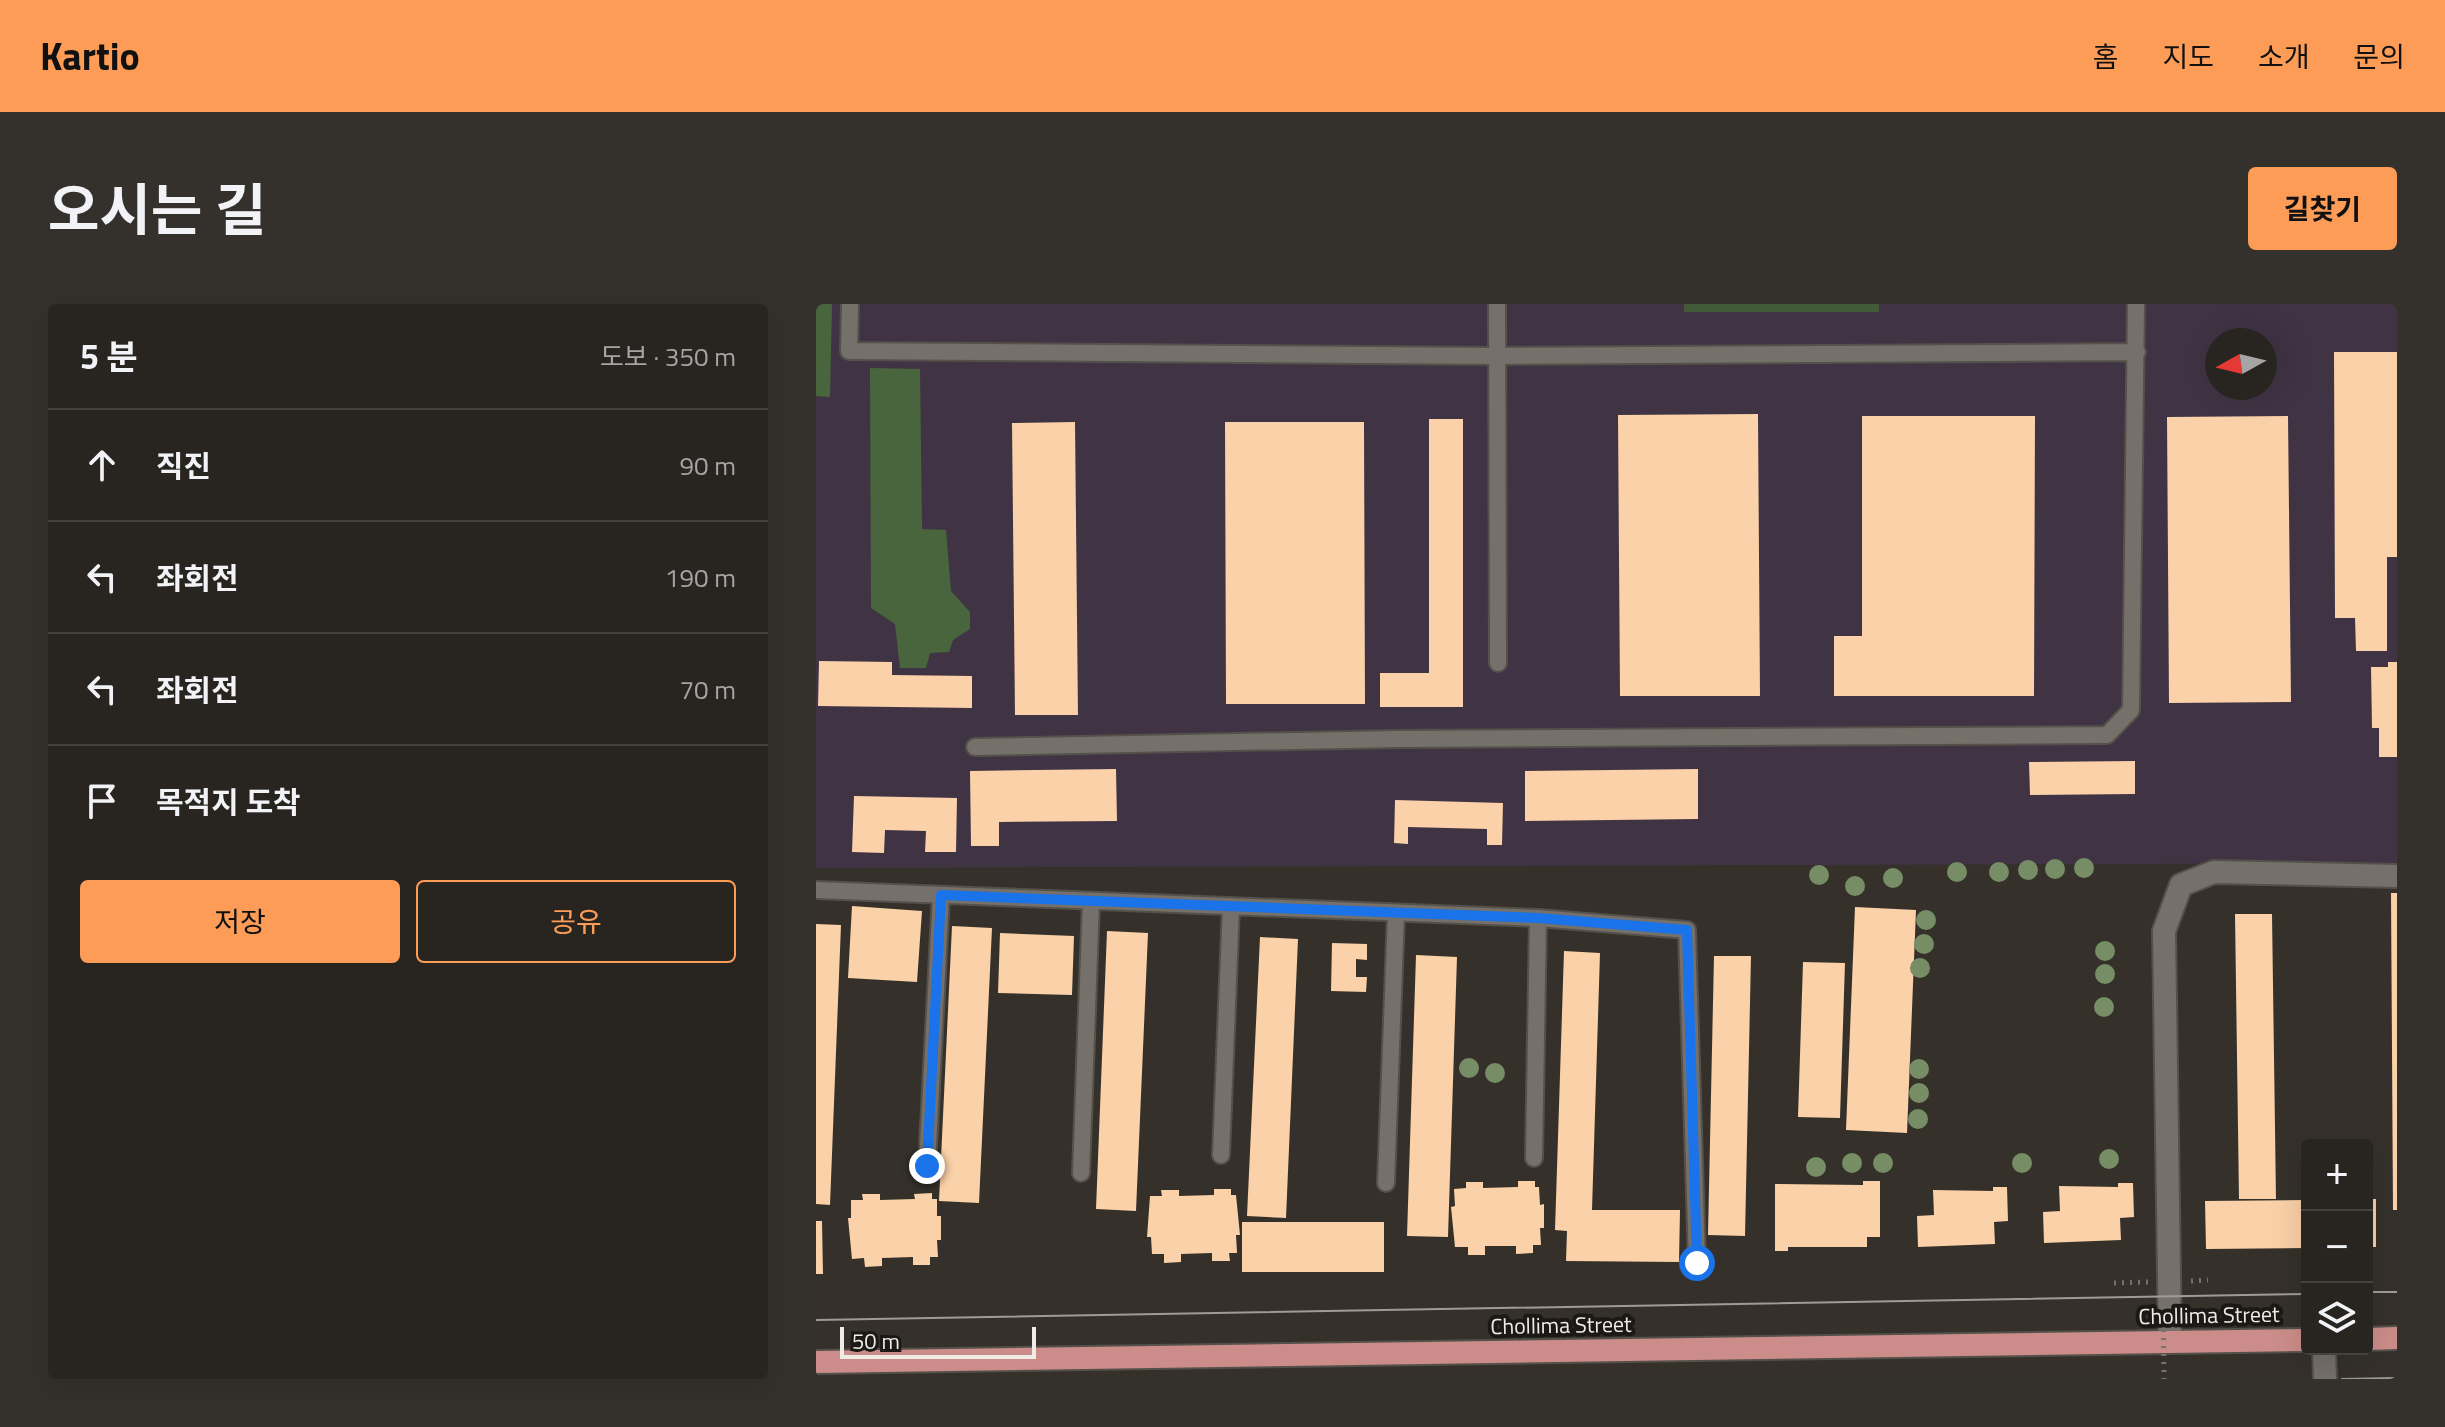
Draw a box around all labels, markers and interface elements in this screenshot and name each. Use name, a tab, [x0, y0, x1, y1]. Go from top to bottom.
text: Kartio	[40, 27, 140, 85]
text: 홈	[2093, 35, 2118, 78]
text: 지도	[2162, 35, 2214, 78]
text: 소개	[2258, 35, 2309, 78]
text: 문의	[2353, 35, 2405, 78]
text: 오시는 길	[48, 167, 266, 252]
button: 길찾기	[2248, 167, 2397, 250]
north arrow	[2205, 328, 2277, 400]
text: 5 분	[80, 330, 138, 382]
text: 도보 · 350 m	[600, 337, 736, 376]
icon: ahead	[80, 443, 124, 487]
text: 직진	[156, 443, 211, 489]
text: 90 m	[679, 446, 736, 485]
icon: left	[80, 555, 124, 599]
text: 좌회전	[156, 555, 239, 601]
text: 190 m	[665, 558, 736, 597]
icon: left	[80, 667, 124, 711]
text: 좌회전	[156, 667, 239, 713]
text: 70 m	[679, 670, 736, 709]
icon: arrive	[80, 779, 124, 823]
text: 목적지 도착	[156, 779, 301, 825]
button: 저장	[80, 880, 400, 963]
button: 공유	[416, 880, 736, 963]
map controls	[2301, 1139, 2373, 1355]
button: +	[2301, 1139, 2373, 1211]
route end	[909, 1148, 945, 1184]
button: −	[2301, 1211, 2373, 1283]
route start	[1679, 1245, 1715, 1281]
button: layers	[2301, 1283, 2373, 1355]
street label: Chollima Street	[2138, 1297, 2280, 1333]
street label: Chollima Street	[1490, 1307, 1632, 1343]
scale bar	[840, 1323, 1036, 1359]
text: 50 m	[852, 1324, 900, 1358]

